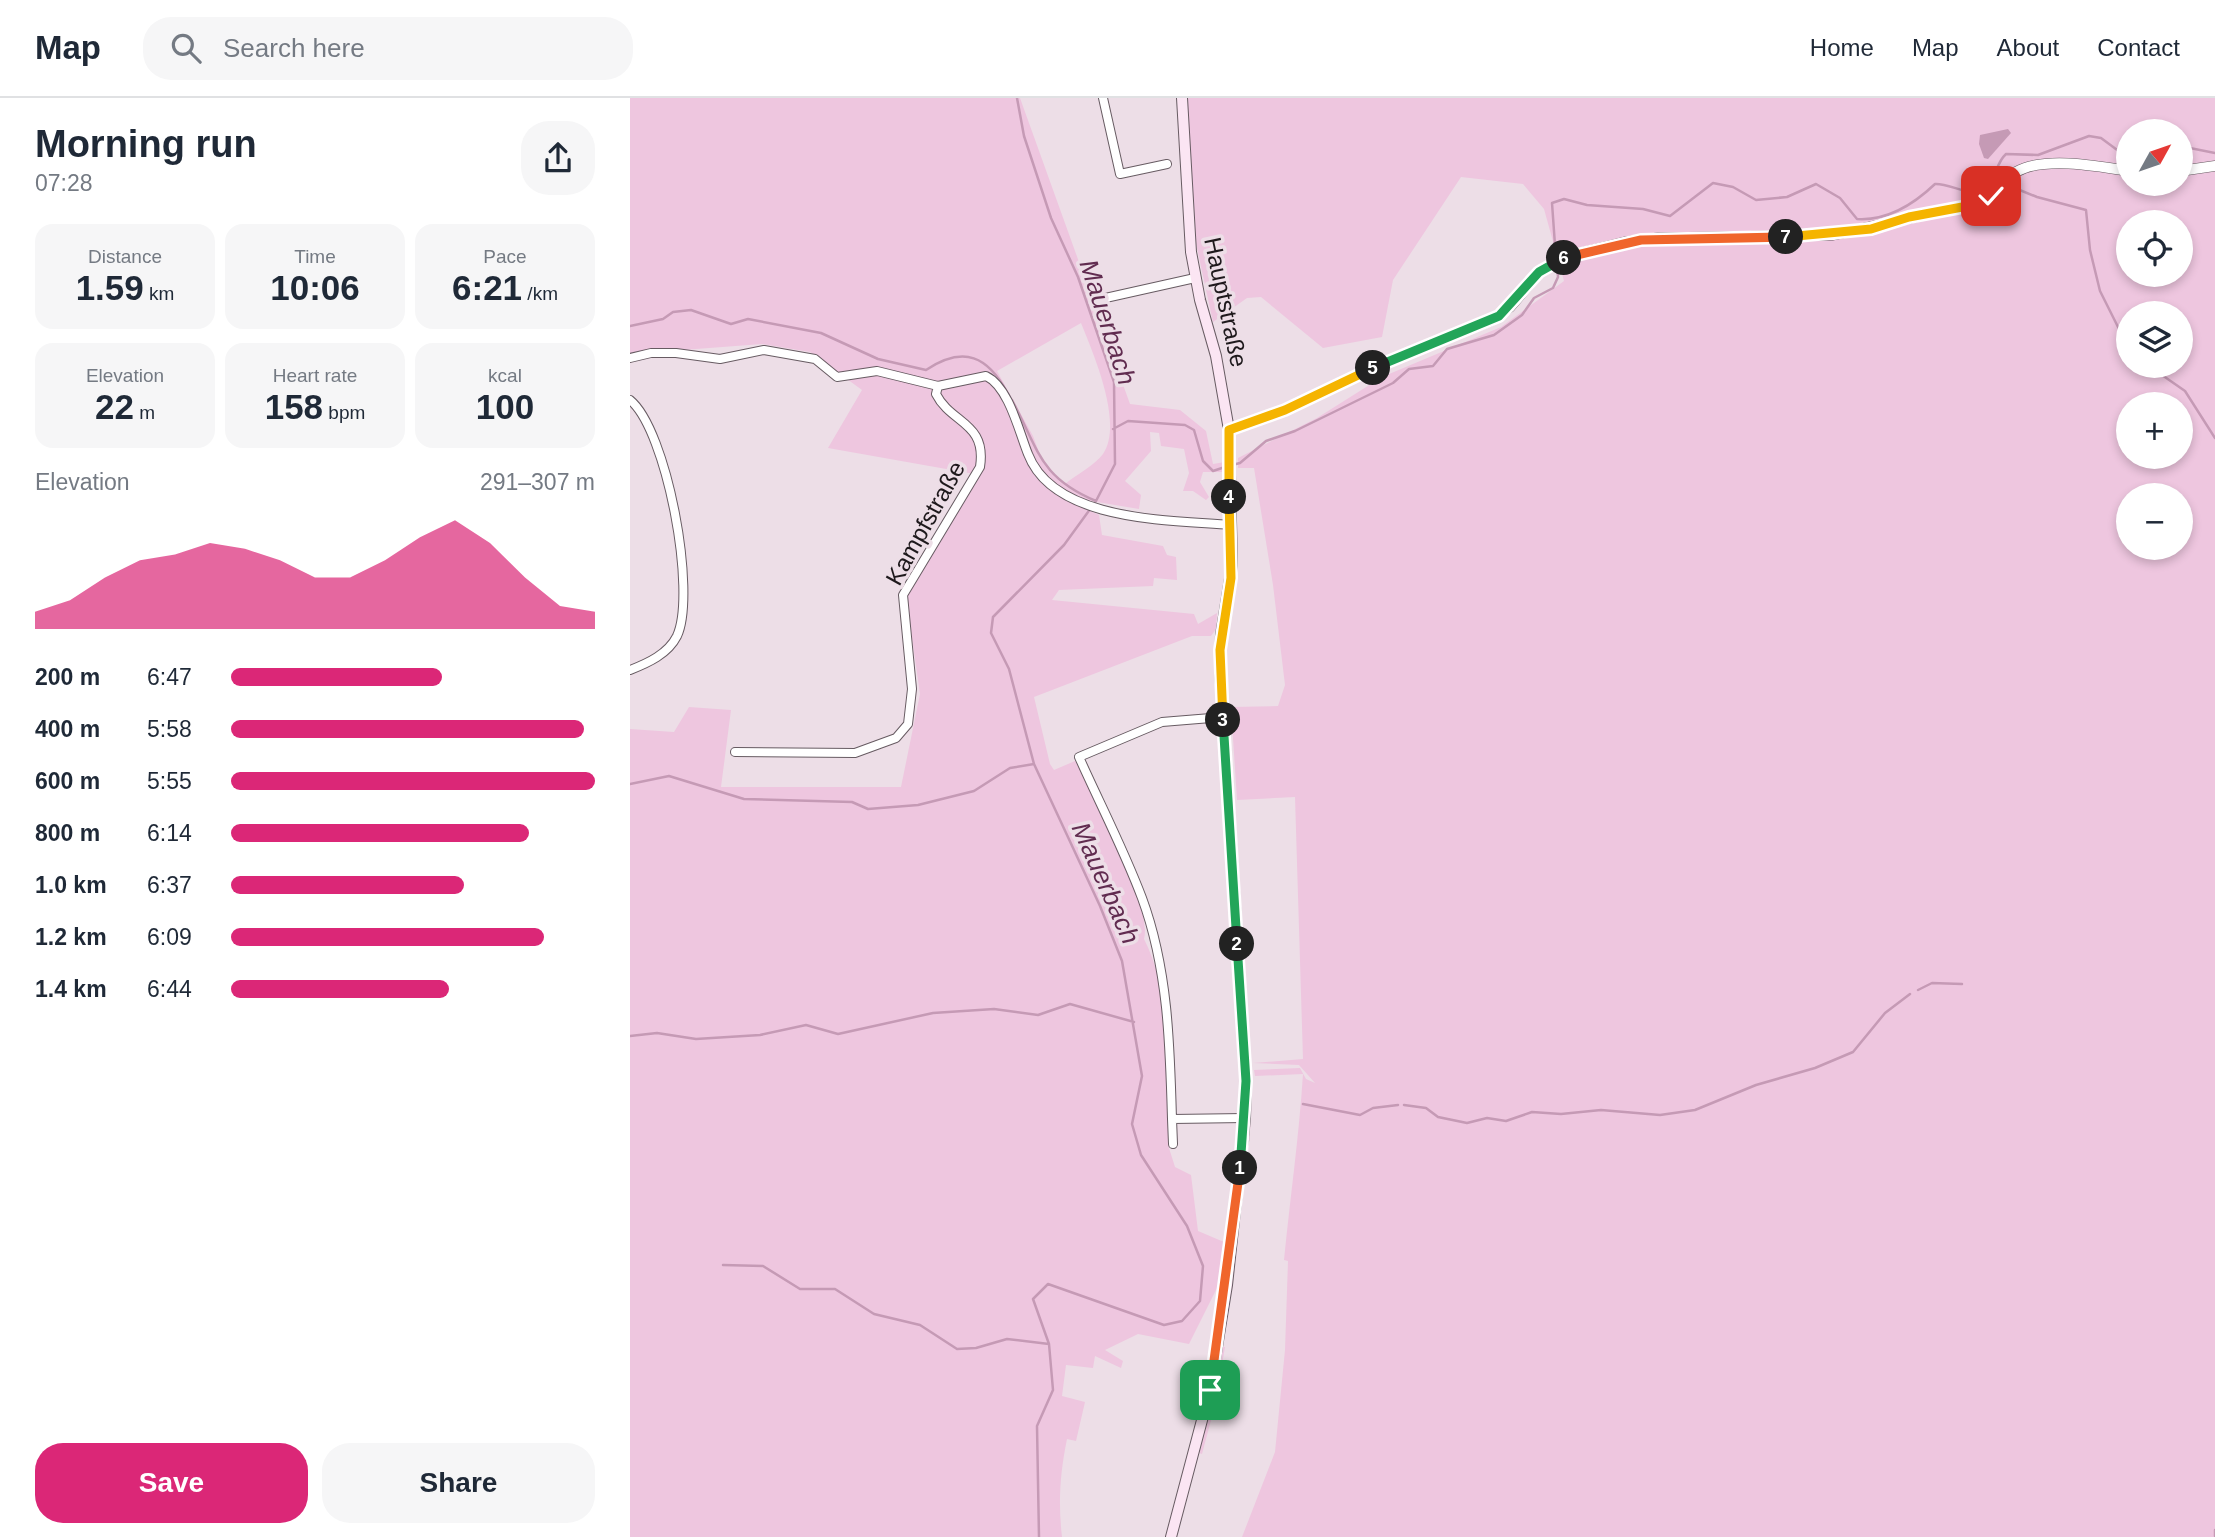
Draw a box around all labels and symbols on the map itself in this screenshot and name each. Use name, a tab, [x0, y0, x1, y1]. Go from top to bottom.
north arrow	[2116, 119, 2193, 196]
pin	[1961, 166, 2021, 226]
pin: 7	[1768, 220, 1804, 254]
street label: Hauptstraße	[1199, 235, 1253, 369]
pin: 6	[1546, 240, 1581, 276]
water label: Mauerbach	[1074, 256, 1142, 388]
pin: 5	[1356, 350, 1390, 386]
street label: Kampfstraße	[880, 456, 970, 590]
pin: 4	[1212, 480, 1246, 514]
pin: 3	[1206, 702, 1240, 738]
water label: Mauerbach	[1066, 817, 1146, 949]
pin: 2	[1220, 926, 1254, 962]
pin: 1	[1222, 1150, 1258, 1186]
pin	[1180, 1360, 1240, 1420]

